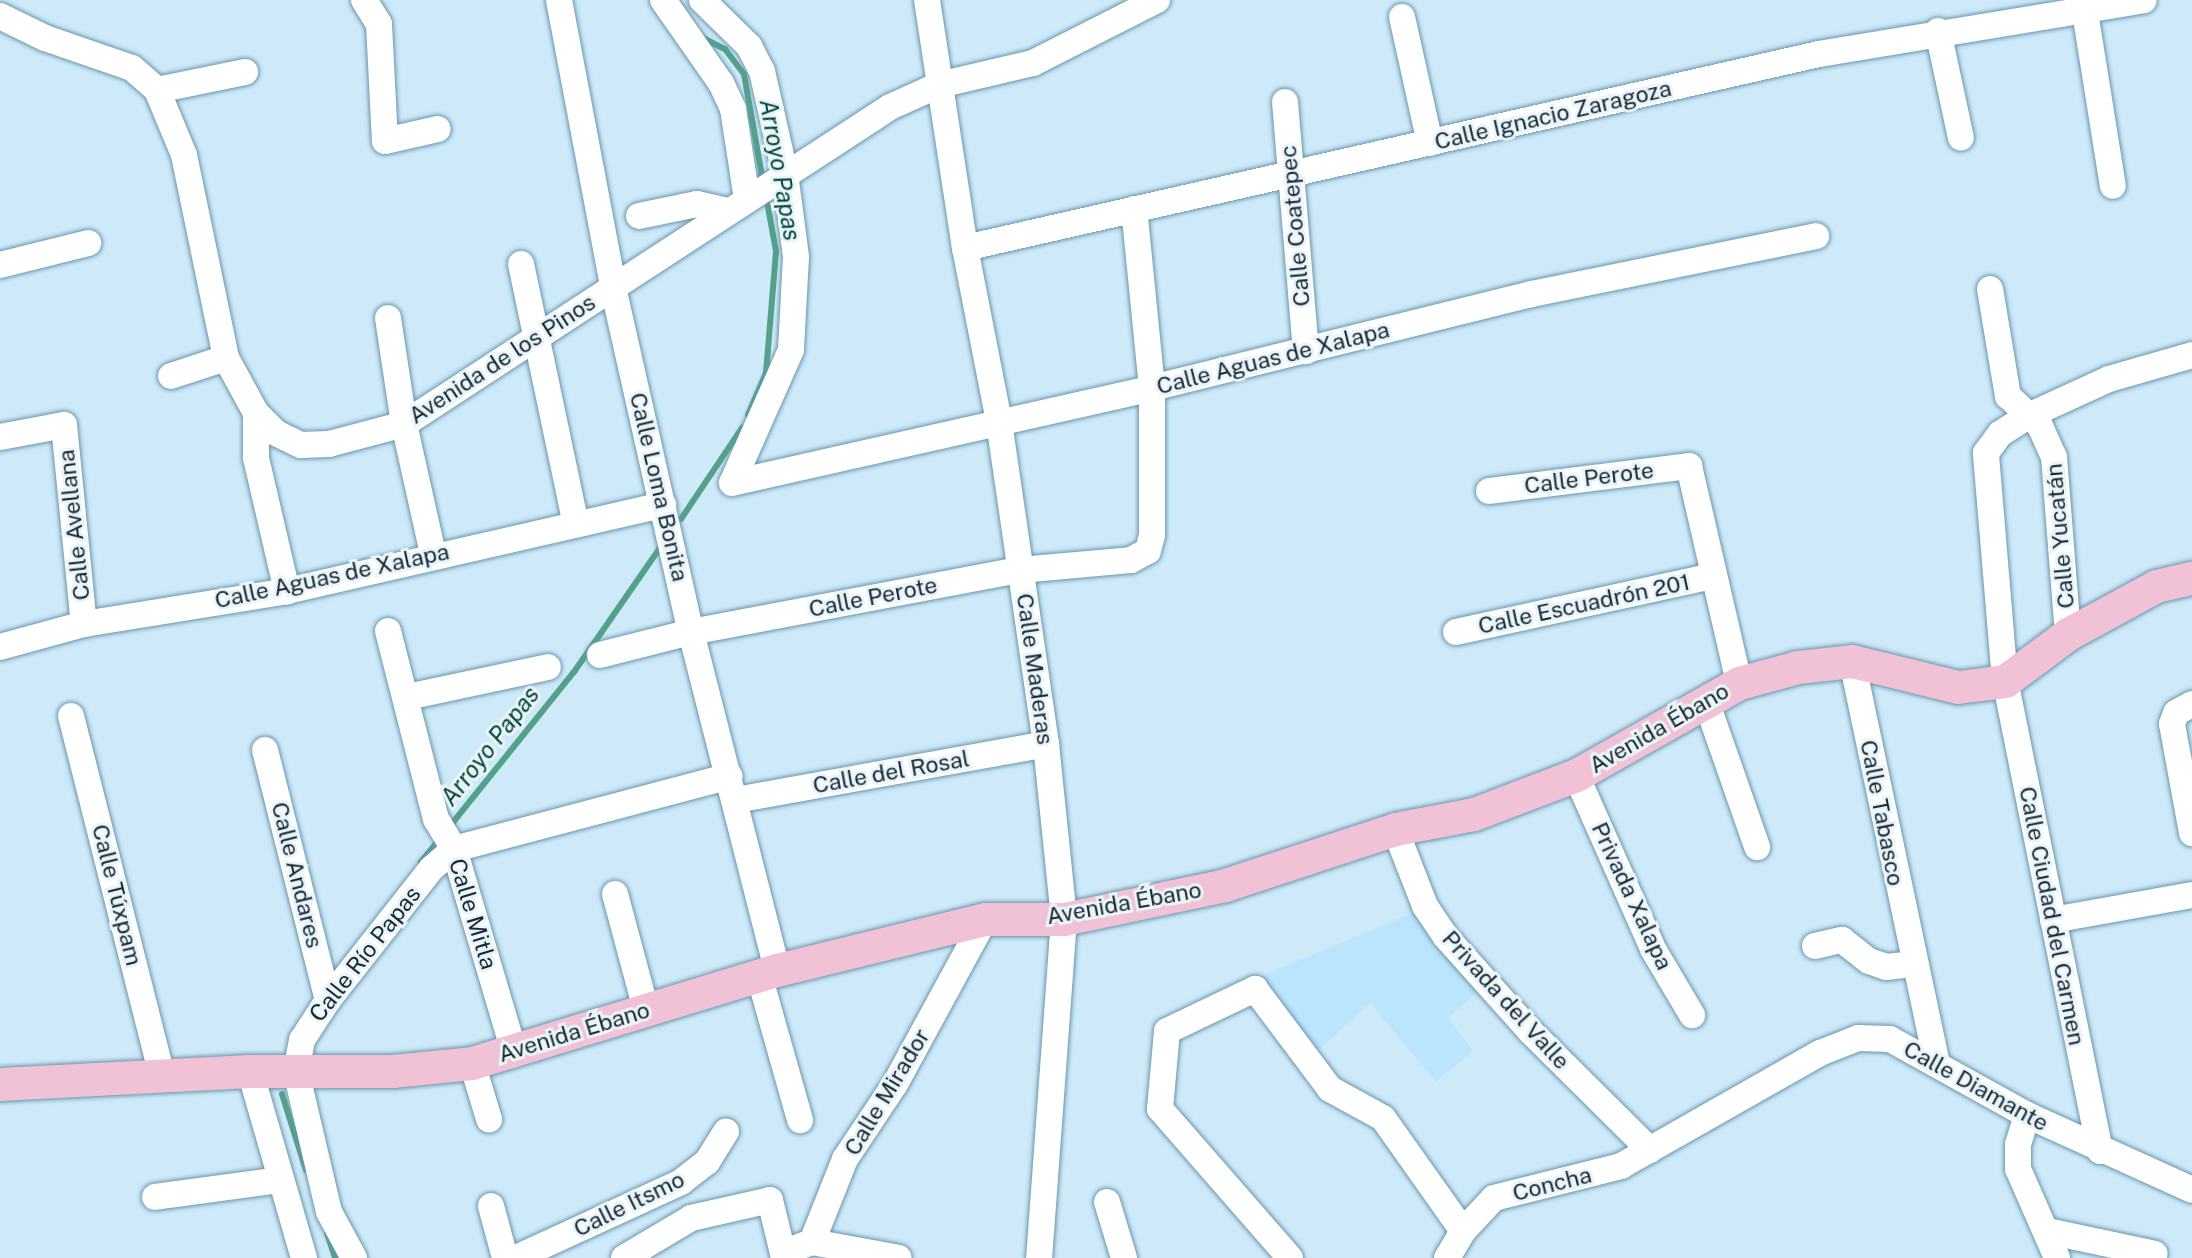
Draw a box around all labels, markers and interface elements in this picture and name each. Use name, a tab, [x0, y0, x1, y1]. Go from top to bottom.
street label: Calle Ignacio Zaragoza	[1432, 74, 1674, 156]
water label: Arroyo Papas	[753, 97, 807, 243]
street label: Calle Coatepec	[1274, 144, 1316, 308]
street label: Avenida de los Pinos	[403, 288, 601, 430]
street label: Calle Aguas de Xalapa	[1153, 316, 1393, 400]
street label: Calle Loma Bonita	[624, 390, 694, 584]
street label: Calle Avellana	[52, 448, 96, 602]
street label: Calle Perote	[1523, 456, 1655, 500]
street label: Calle Yucatán	[2040, 462, 2080, 610]
street label: Calle Aguas de Xalapa	[212, 538, 452, 614]
street label: Calle Escuadrón 201	[1476, 568, 1692, 640]
street label: Calle Perote	[806, 571, 940, 623]
street label: Calle Maderas	[1011, 592, 1059, 746]
street label: Avenida Ébano	[1584, 677, 1734, 779]
water label: Arroyo Papas	[435, 681, 545, 811]
street label: Calle Tabasco	[1854, 738, 1910, 888]
street label: Calle del Rosal	[810, 745, 972, 799]
street label: Calle Ciudad del Carmen	[2013, 784, 2091, 1048]
street label: Calle Andares	[266, 799, 328, 951]
street label: Privada Xalapa	[1586, 818, 1678, 974]
street label: Calle Túxpam	[86, 821, 148, 969]
street label: Calle Mitla	[443, 855, 503, 973]
street label: Avenida Ébano	[1044, 876, 1204, 930]
street label: Calle Río Papas	[303, 881, 427, 1027]
street label: Privada del Valle	[1436, 925, 1576, 1075]
street label: Avenida Ébano	[495, 996, 653, 1068]
street label: Calle Mirador	[838, 1023, 936, 1161]
street label: Calle Diamante	[1899, 1035, 2053, 1137]
street label: Concha	[1510, 1161, 1594, 1207]
street label: Calle Itsmo	[569, 1165, 689, 1243]

